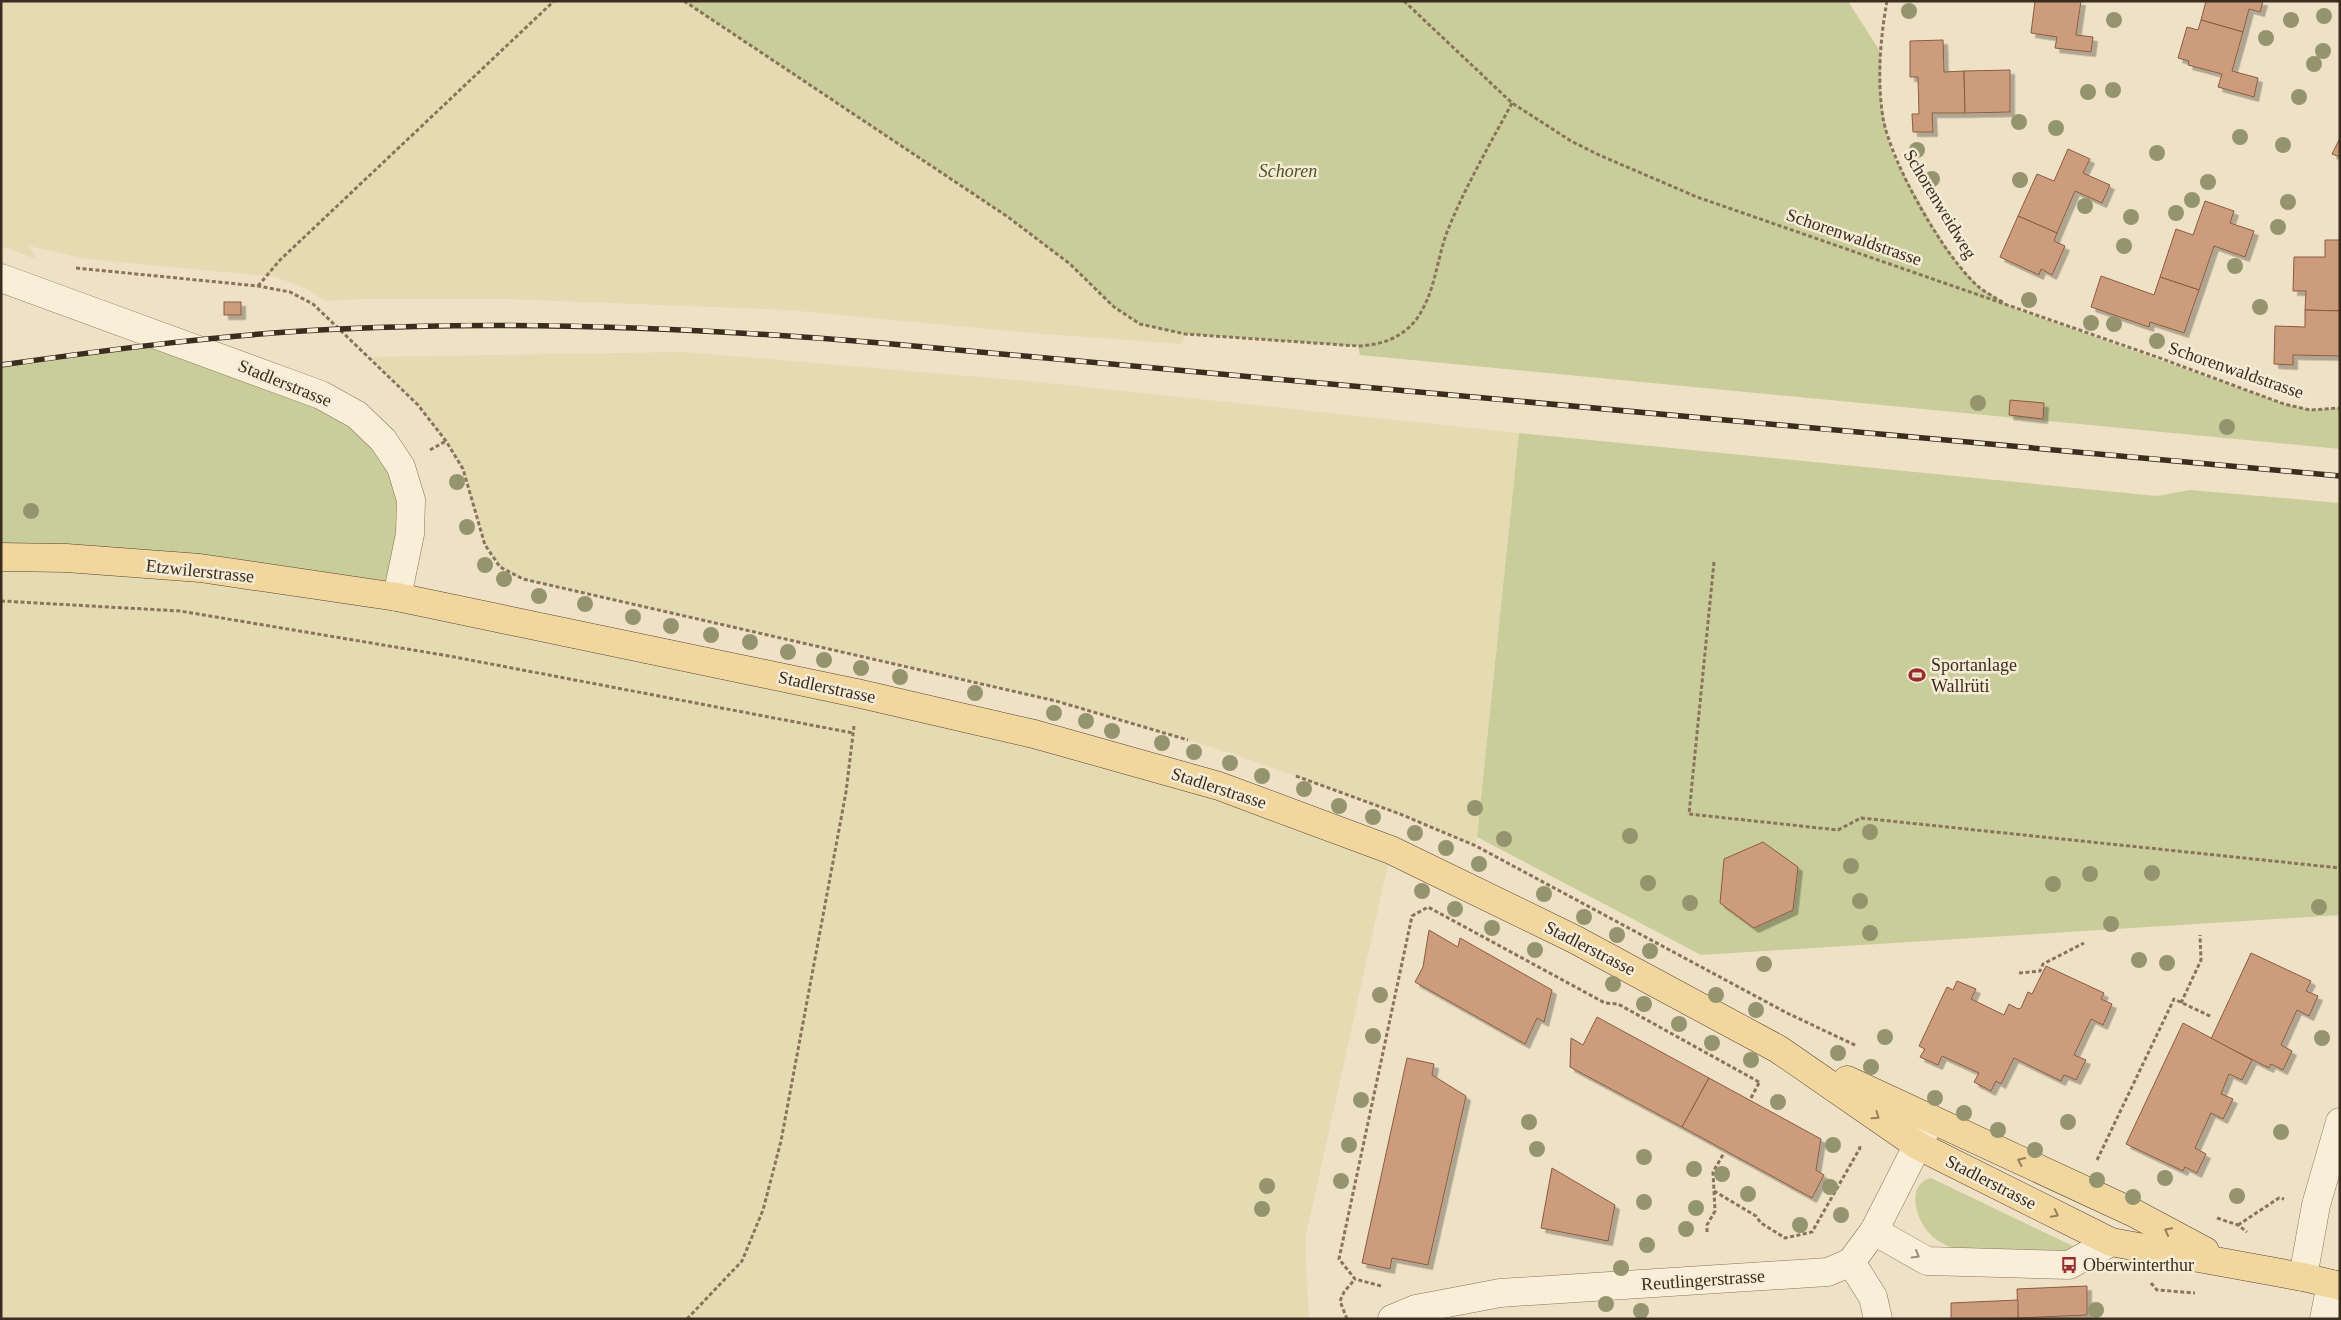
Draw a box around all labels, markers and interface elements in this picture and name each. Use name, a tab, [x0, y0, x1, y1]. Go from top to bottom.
street label: Schorenweidweg	[1900, 146, 1980, 262]
park label: Schoren	[1259, 161, 1317, 181]
street label: Schorenwaldstrasse	[1784, 204, 1924, 270]
street label: Schorenwaldstrasse	[2166, 337, 2306, 403]
street label: Stadlerstrasse	[235, 355, 335, 411]
street label: Etzwilerstrasse	[145, 555, 255, 587]
place label: Sportanlage Wallrüti	[1931, 655, 2017, 696]
sports icon: Sportanlage Wallrüti	[1907, 665, 1927, 685]
street label: Stadlerstrasse	[777, 667, 877, 707]
street label: Stadlerstrasse	[1169, 763, 1269, 813]
street label: Stadlerstrasse	[1541, 917, 1639, 979]
one-way arrow	[1870, 1110, 1879, 1119]
street label: Stadlerstrasse	[1942, 1151, 2040, 1213]
one-way arrow	[2017, 1157, 2026, 1167]
one-way arrow	[2049, 1208, 2058, 1218]
one-way arrow	[2164, 1227, 2173, 1237]
one-way arrow	[1910, 1249, 1919, 1259]
bus stop icon: Oberwinterthur	[2059, 1255, 2079, 1275]
place label: Oberwinterthur	[2083, 1255, 2194, 1275]
street label: Reutlingerstrasse	[1640, 1266, 1766, 1294]

